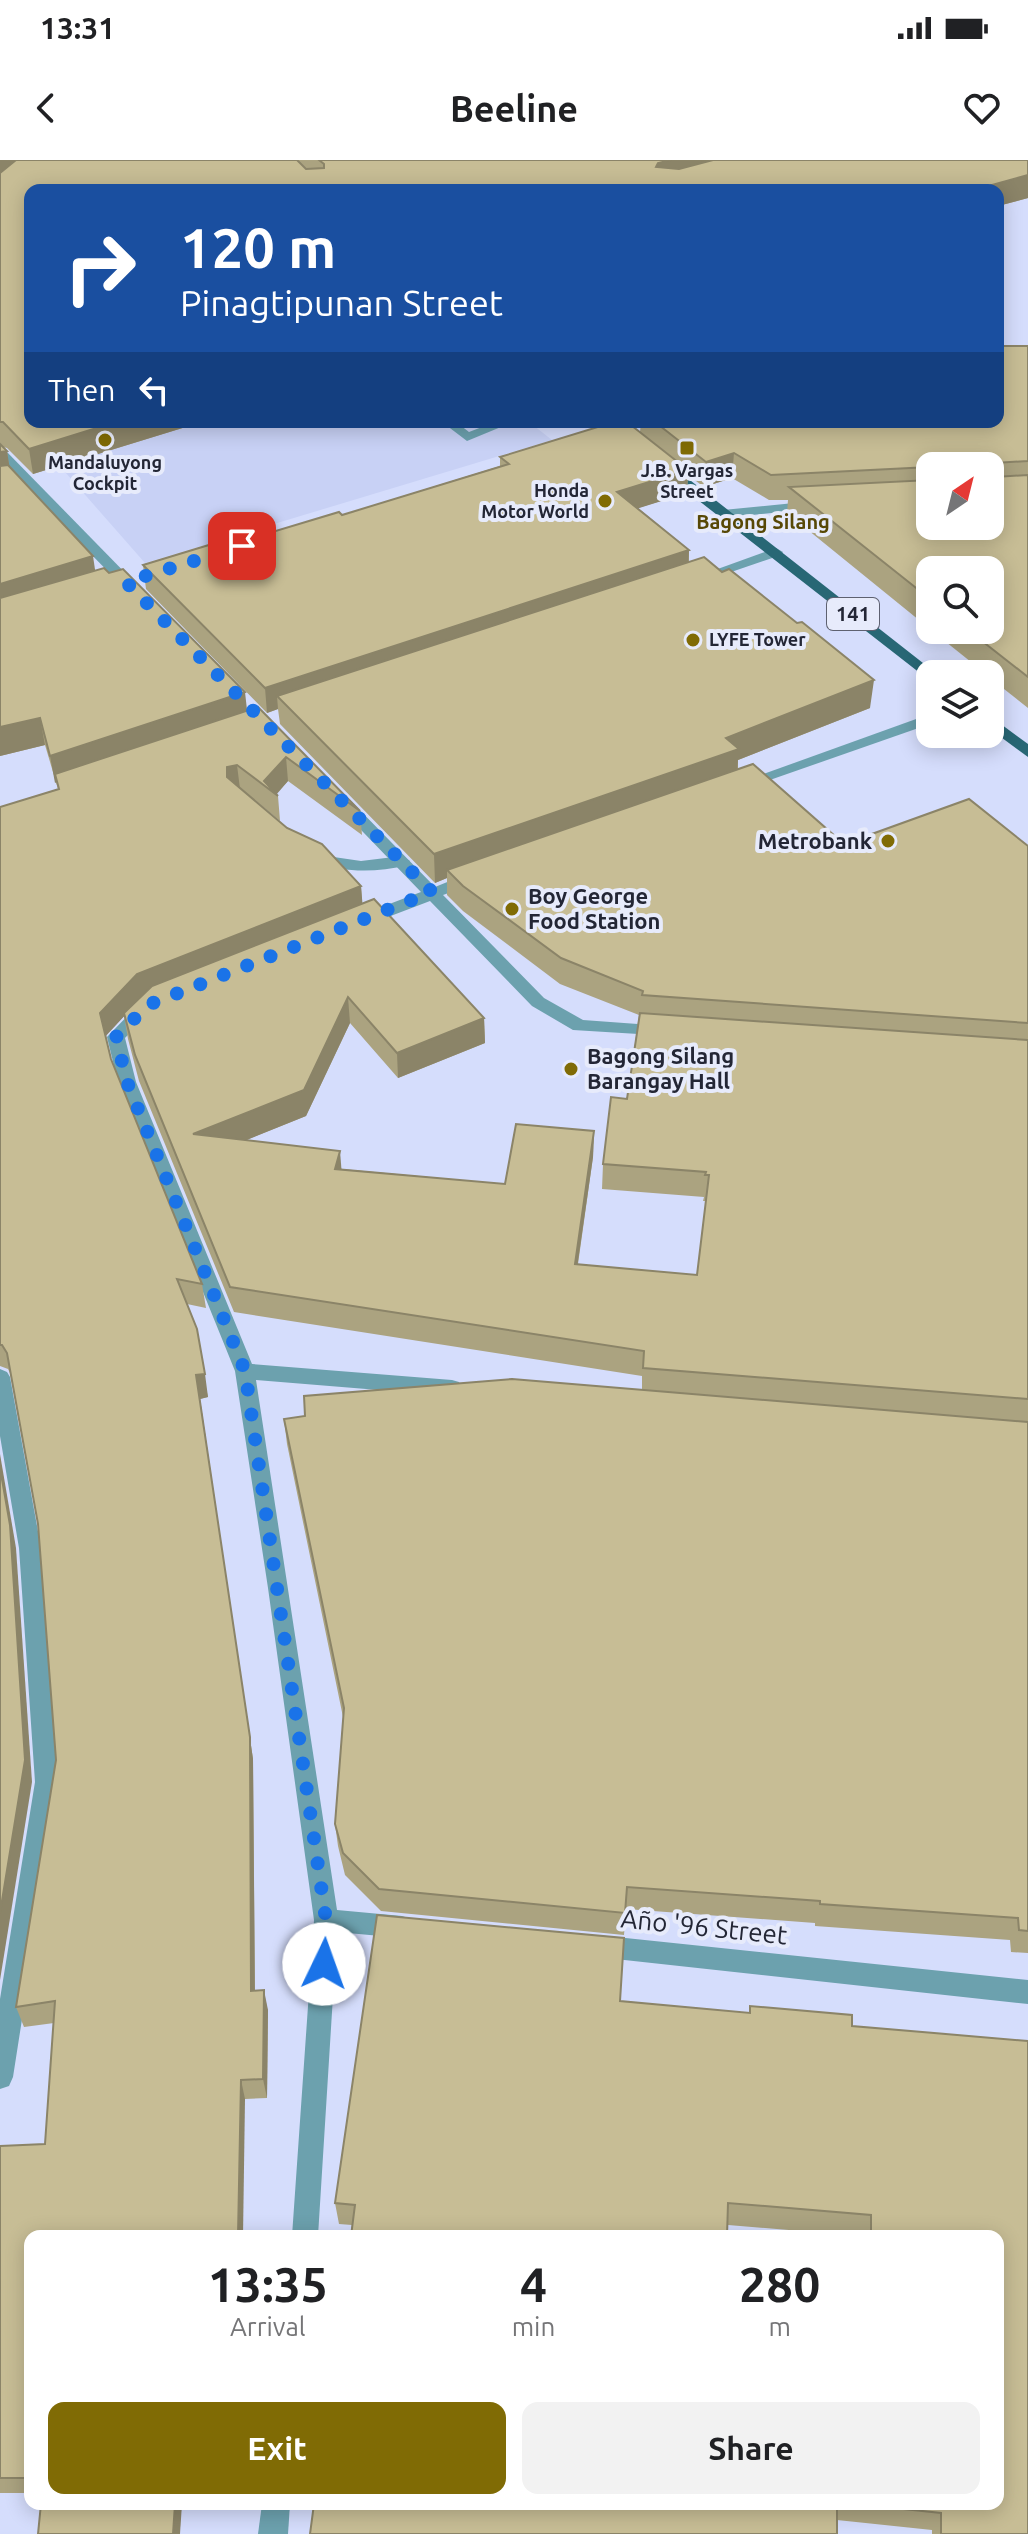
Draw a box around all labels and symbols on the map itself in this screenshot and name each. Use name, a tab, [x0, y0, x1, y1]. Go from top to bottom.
marker: Mandaluyong Cockpit	[96, 431, 114, 449]
marker: J.B. Vargas Street	[678, 439, 696, 457]
place label: Mandaluyong Cockpit	[48, 452, 162, 493]
north arrow	[916, 452, 1004, 540]
place label: J.B. Vargas Street	[641, 460, 733, 501]
place label: Honda Motor World	[481, 480, 589, 521]
marker: Honda Motor World	[596, 492, 614, 510]
district label: Bagong Silang	[696, 510, 830, 533]
pin	[208, 512, 276, 580]
road number: 141	[827, 598, 879, 630]
place label: LYFE Tower	[709, 629, 806, 649]
marker: LYFE Tower	[684, 631, 702, 649]
place label: Metrobank	[758, 828, 873, 853]
marker: Metrobank	[879, 832, 897, 850]
place label: Boy George Food Station	[528, 883, 660, 933]
marker: Boy George Food Station	[503, 900, 521, 918]
place label: Bagong Silang Barangay Hall	[587, 1043, 734, 1093]
marker: Bagong Silang Barangay Hall	[562, 1060, 580, 1078]
street label: Año '96 Street	[619, 1903, 789, 1950]
position arrow	[282, 1922, 366, 2006]

